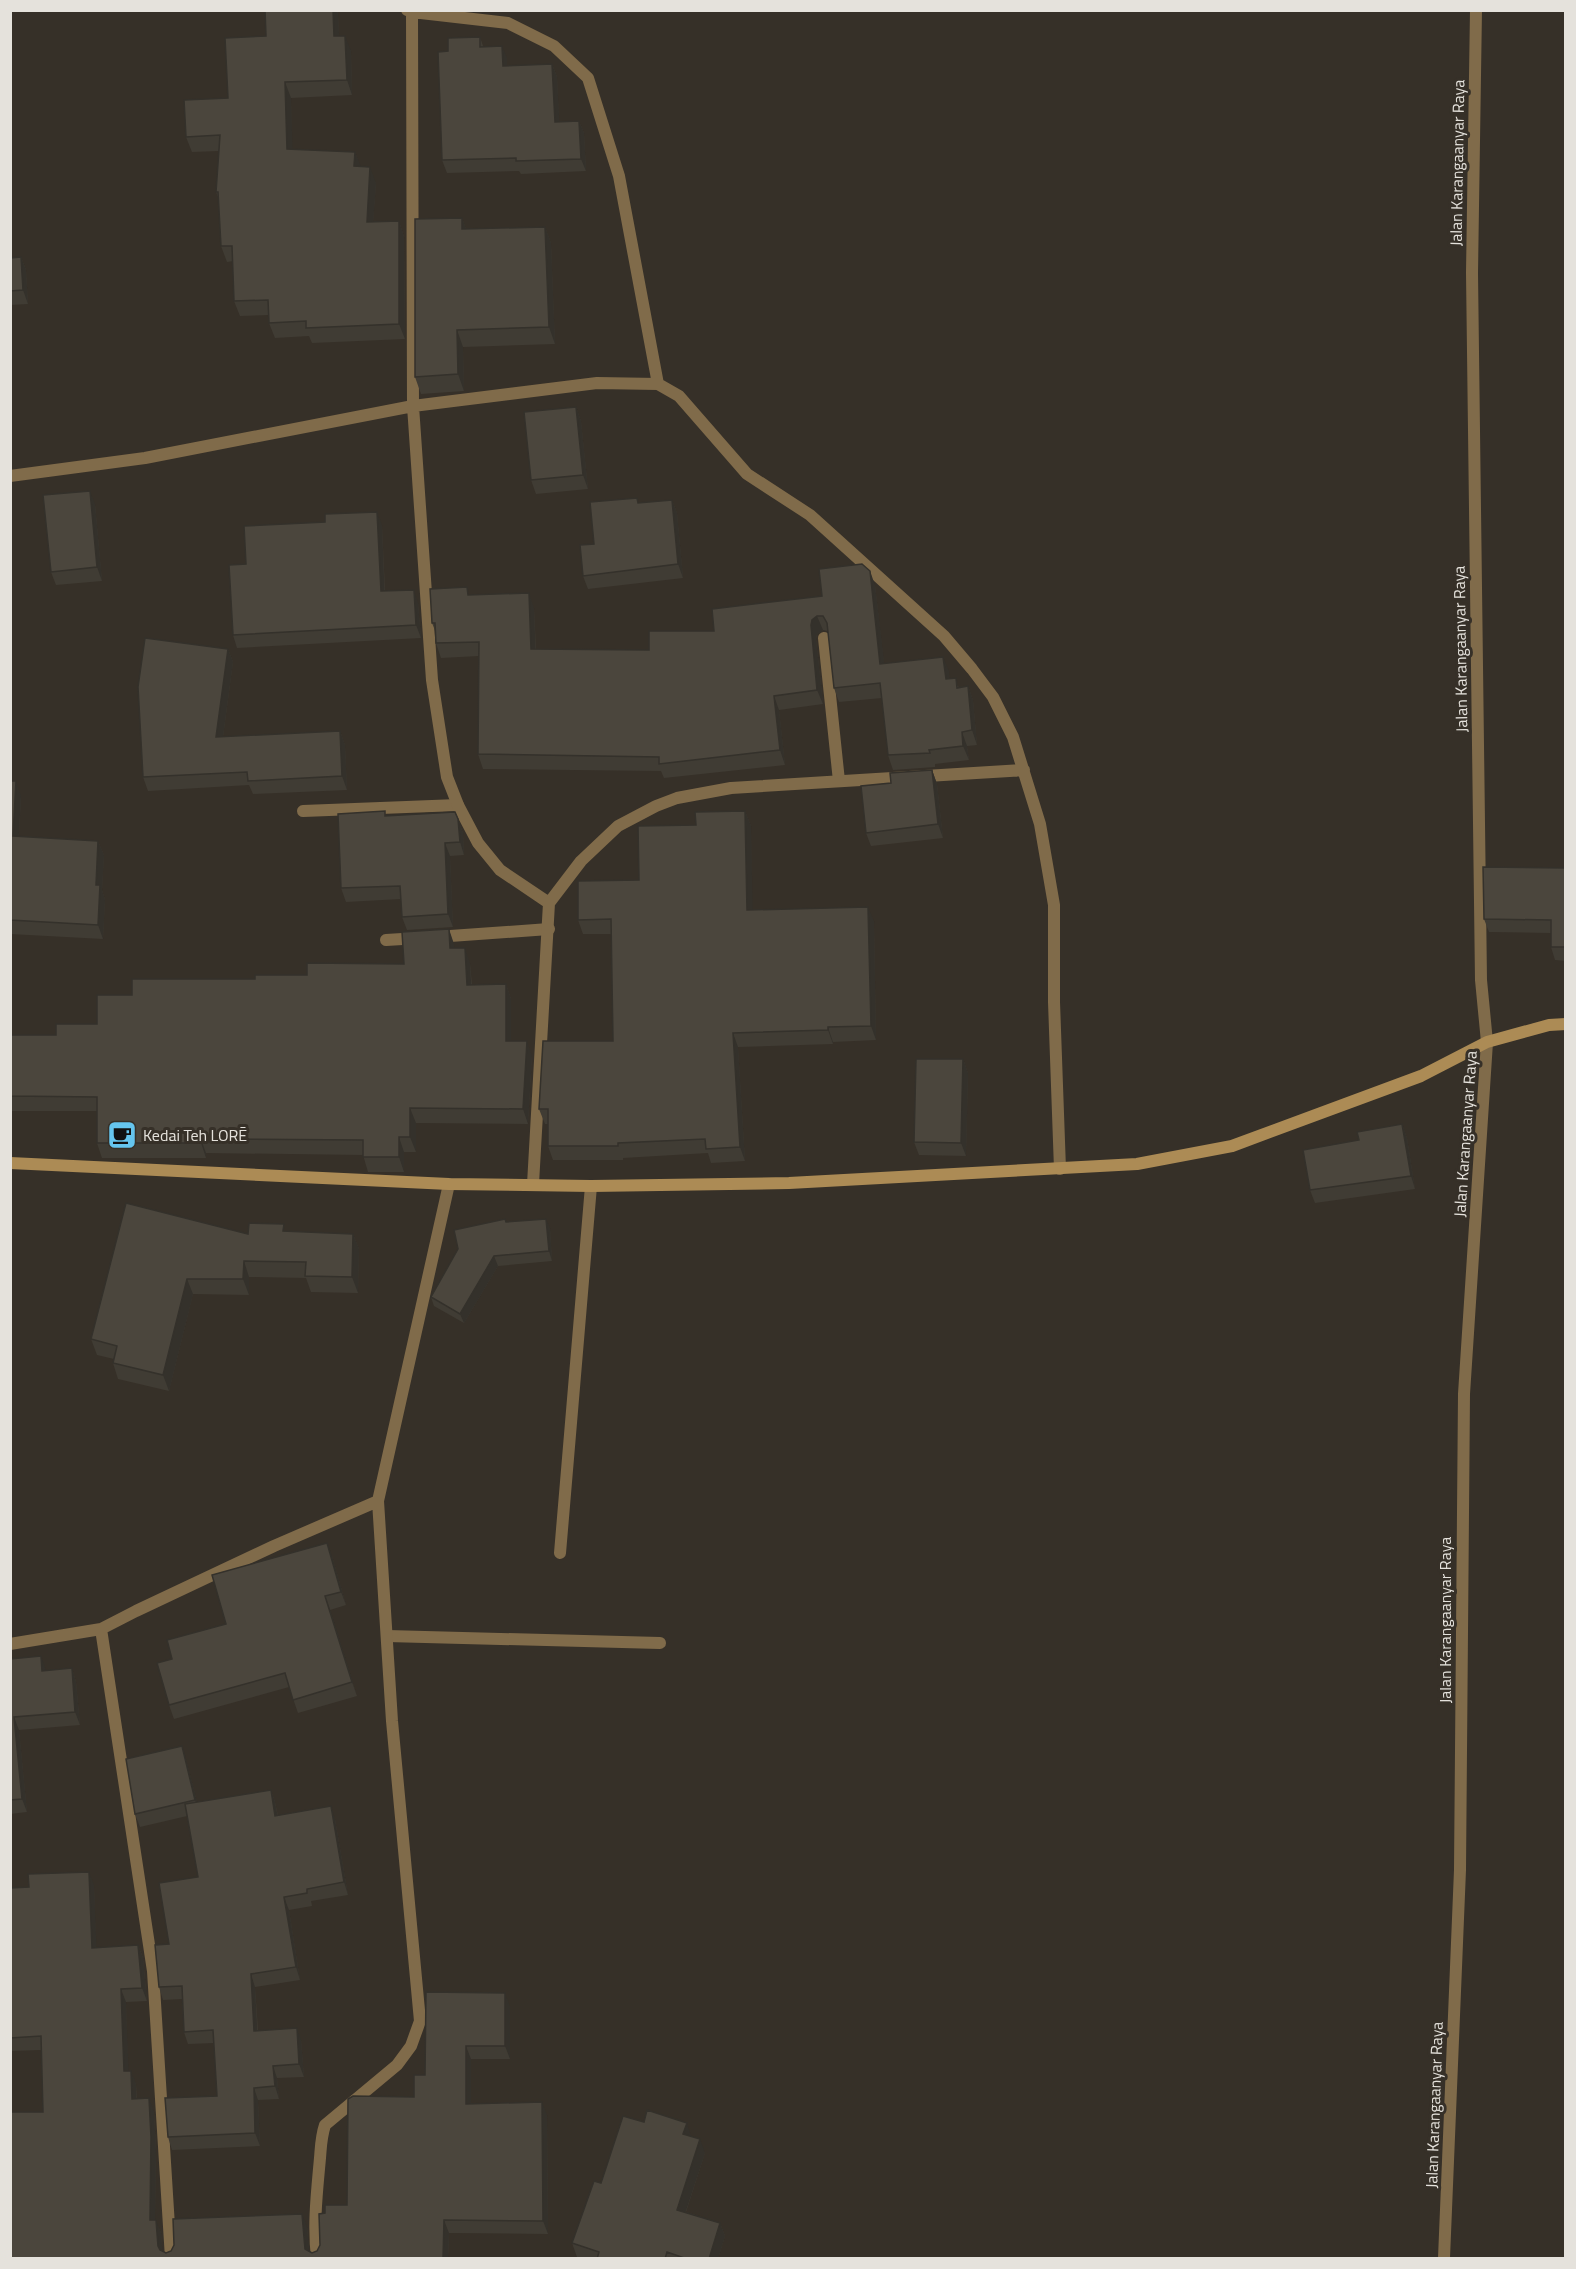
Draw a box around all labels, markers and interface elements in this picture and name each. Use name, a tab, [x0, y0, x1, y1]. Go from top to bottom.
street label: Jalan Karangaanyar Raya	[1444, 80, 1470, 246]
street label: Jalan Karangaanyar Raya	[1447, 566, 1473, 732]
street label: Jalan Karangaanyar Raya	[1447, 1050, 1483, 1218]
cafe icon: Kedai Teh LORĒ	[106, 1119, 138, 1151]
place label: Kedai Teh LORĒ	[143, 1123, 247, 1147]
street label: Jalan Karangaanyar Raya	[1433, 1537, 1457, 1703]
street label: Jalan Karangaanyar Raya	[1419, 2021, 1449, 2189]

